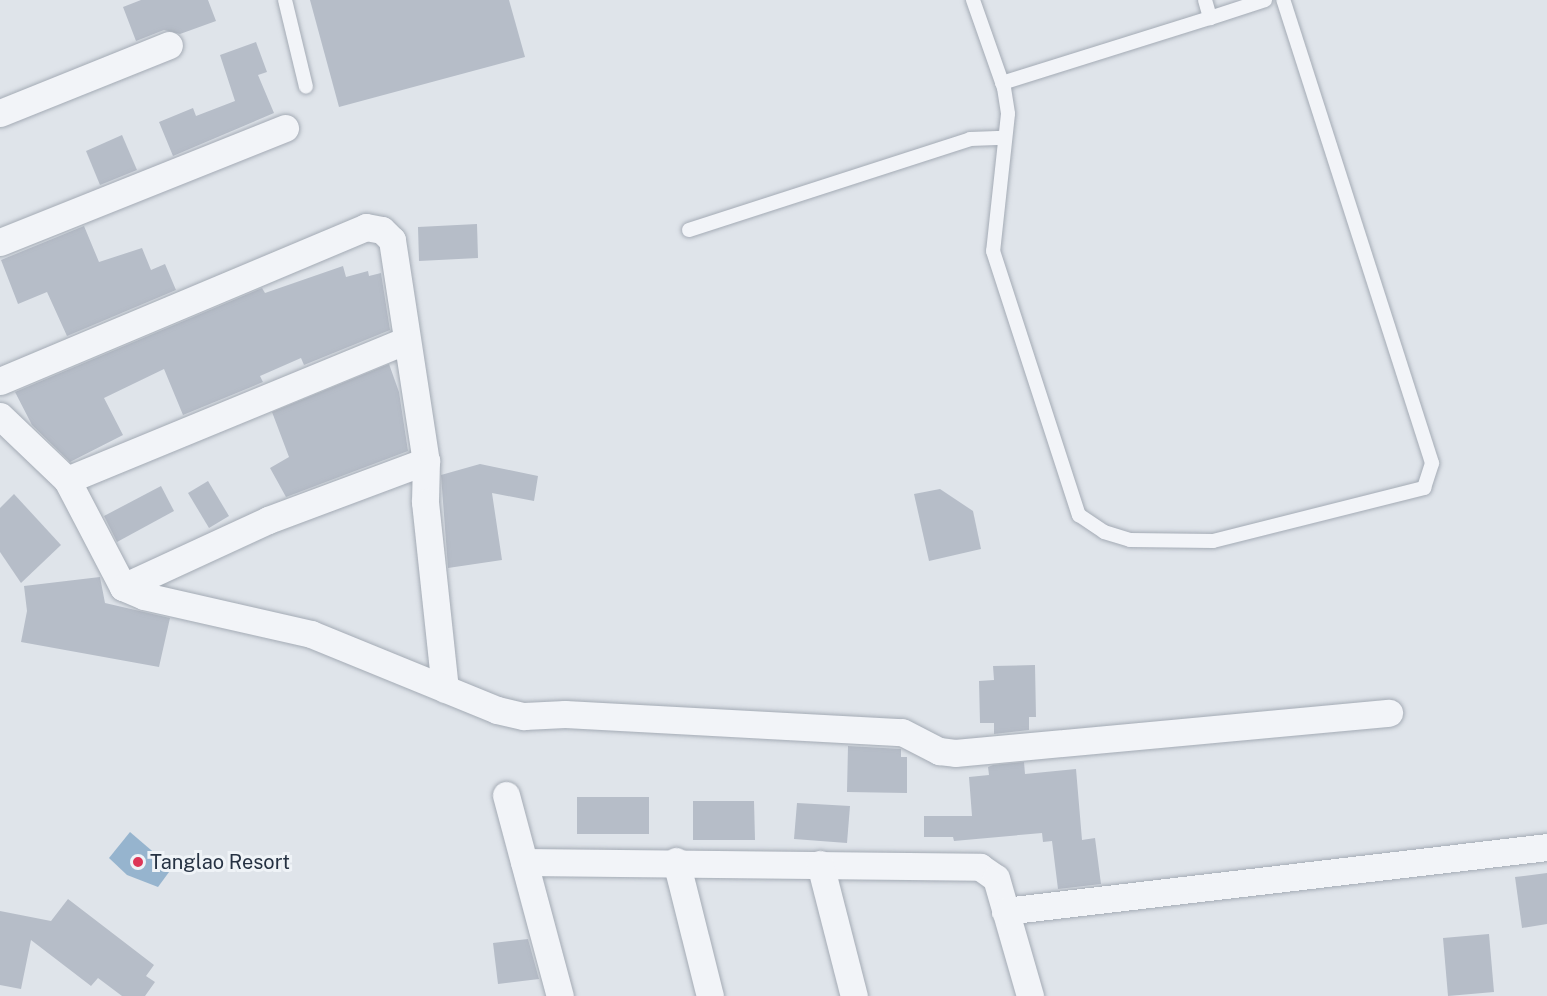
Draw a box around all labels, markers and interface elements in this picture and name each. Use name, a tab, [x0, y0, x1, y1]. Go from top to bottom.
place label: Tanglao Resort	[150, 850, 290, 874]
marker: Tanglao Resort	[131, 855, 145, 869]

